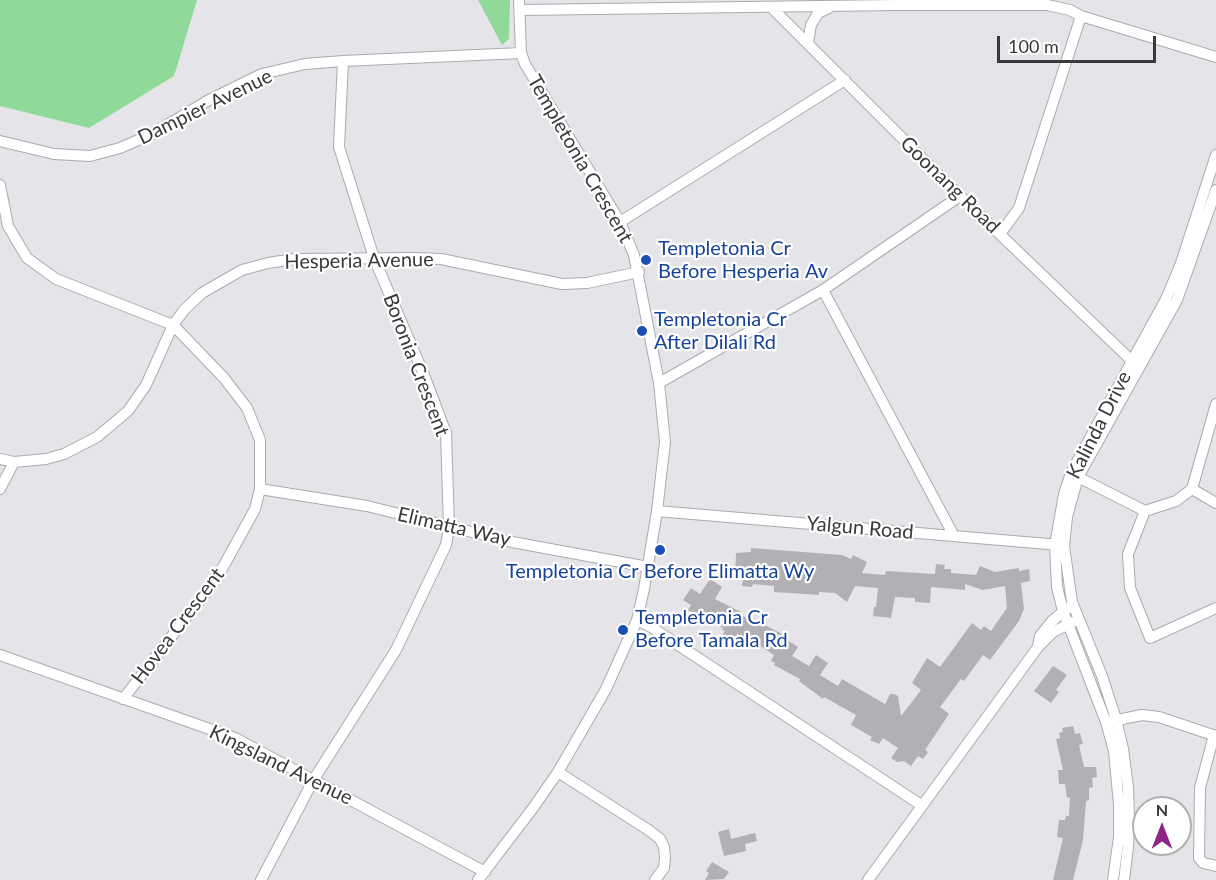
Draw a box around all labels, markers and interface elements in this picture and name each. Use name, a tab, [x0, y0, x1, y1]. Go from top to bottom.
scale bar	[1000, 24, 1159, 62]
text: 100 m	[1008, 35, 1059, 57]
street label: Dampier Avenue	[134, 64, 276, 150]
street label: Templetonia Crescent	[522, 71, 638, 247]
street label: Goonang Road	[895, 131, 1005, 239]
place label: Templetonia Cr Before Hesperia Av	[658, 237, 828, 284]
street label: Hesperia Avenue	[284, 248, 434, 274]
marker: Templetonia Cr Before Hesperia Av	[639, 253, 653, 267]
street label: Boronia Crescent	[378, 290, 454, 440]
place label: Templetonia Cr After Dilali Rd	[654, 308, 787, 355]
marker: Templetonia Cr After Dilali Rd	[635, 324, 649, 338]
street label: Kalinda Drive	[1062, 367, 1136, 483]
street label: Elimatta Way	[395, 502, 513, 552]
street label: Yalgun Road	[806, 511, 914, 545]
marker: Templetonia Cr Before Elimatta Wy	[653, 543, 667, 557]
place label: Templetonia Cr Before Elimatta Wy	[506, 560, 814, 584]
street label: Hovea Crescent	[127, 563, 229, 689]
place label: Templetonia Cr Before Tamala Rd	[635, 606, 788, 653]
marker: Templetonia Cr Before Tamala Rd	[616, 623, 630, 637]
street label: Kingsland Avenue	[205, 720, 357, 810]
north arrow	[1132, 796, 1192, 856]
text: N	[1156, 800, 1168, 819]

